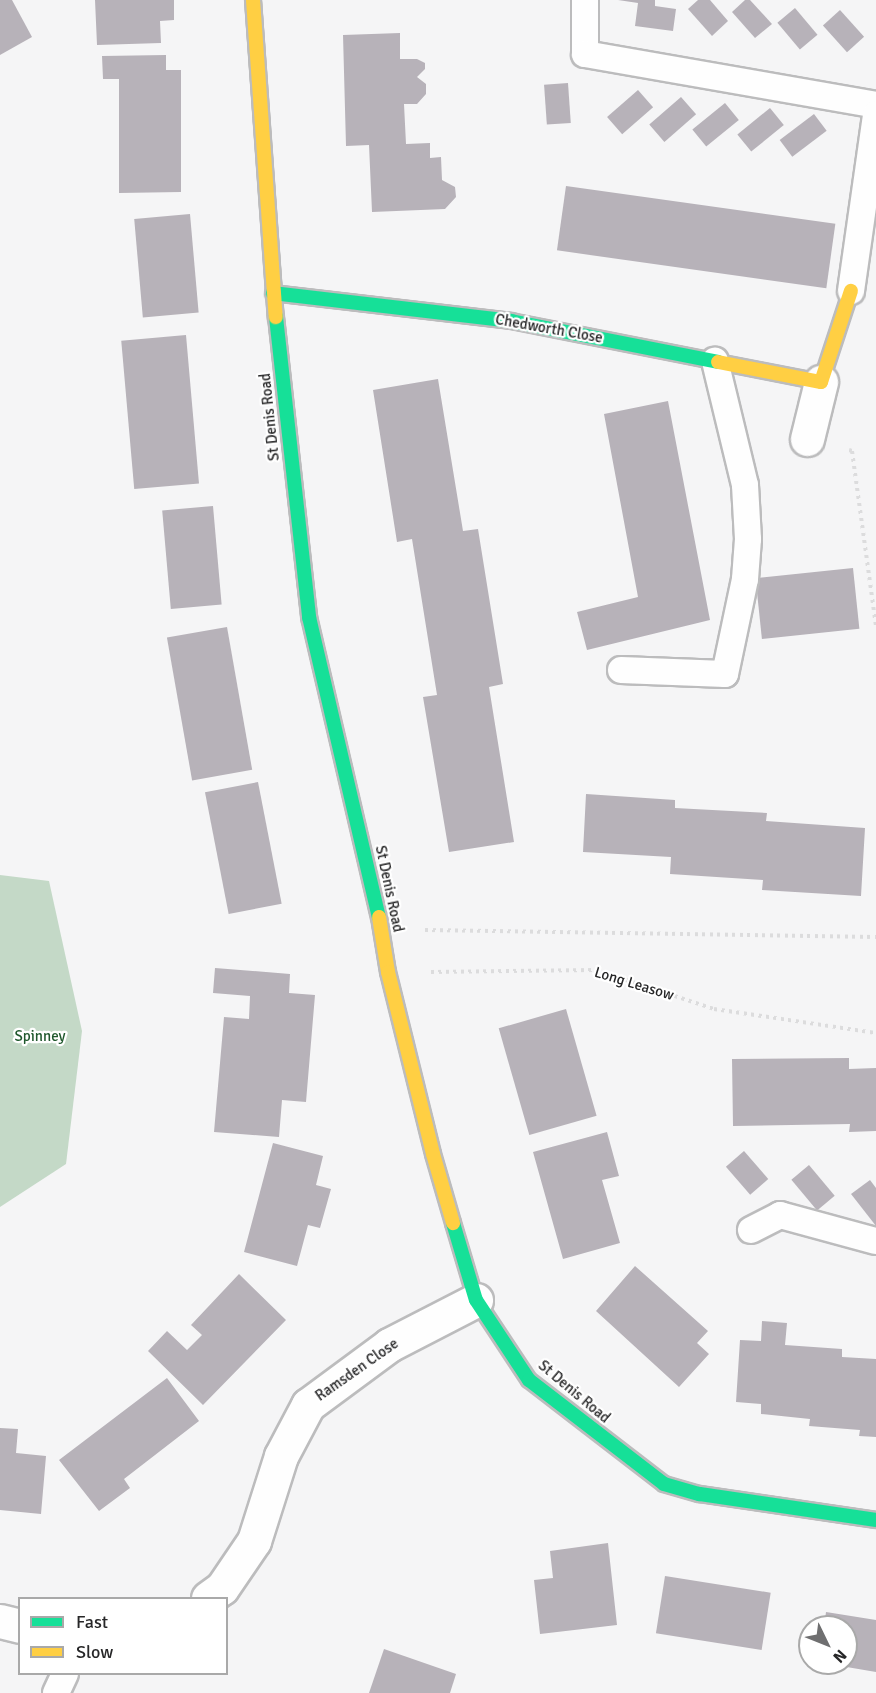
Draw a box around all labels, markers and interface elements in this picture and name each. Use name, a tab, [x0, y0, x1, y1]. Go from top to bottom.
street label: Chedworth Close	[494, 311, 604, 347]
street label: St Denis Road	[256, 372, 284, 462]
street label: St Denis Road	[371, 844, 407, 934]
street label: Long Leasow	[592, 963, 676, 1005]
park label: Spinney	[14, 1028, 66, 1046]
street label: Ramsden Close	[312, 1335, 402, 1405]
street label: St Denis Road	[534, 1357, 614, 1427]
legend	[18, 1597, 228, 1675]
text: Fast	[76, 1611, 108, 1633]
north arrow	[798, 1615, 858, 1675]
text: Slow	[76, 1641, 113, 1663]
text: N	[829, 1645, 851, 1667]

